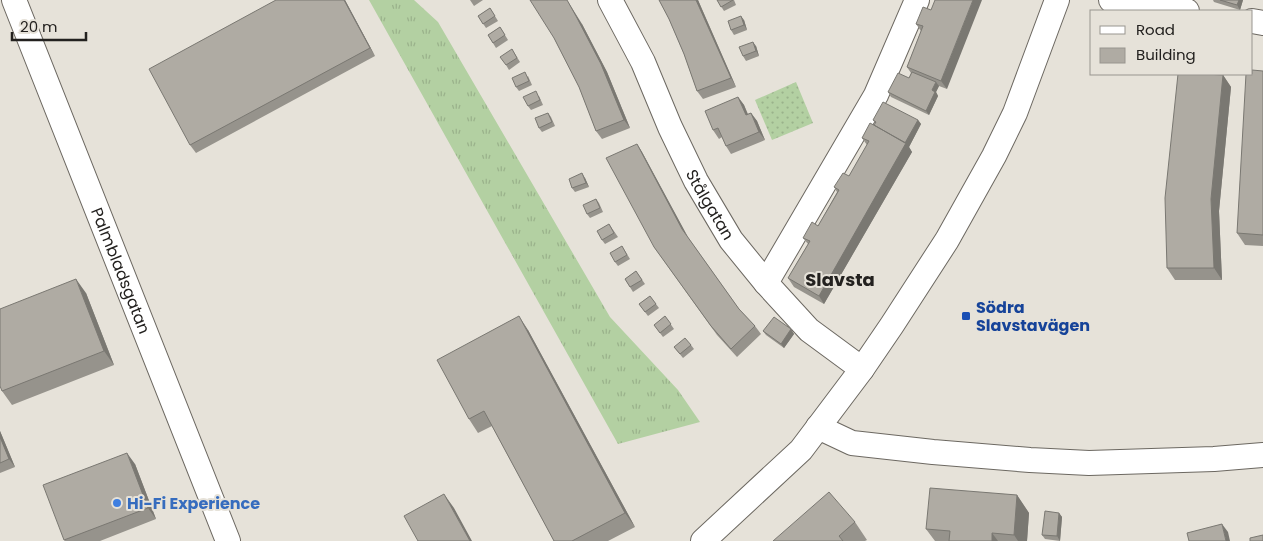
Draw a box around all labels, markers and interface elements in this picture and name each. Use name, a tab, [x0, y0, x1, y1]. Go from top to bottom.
scale bar	[12, 10, 86, 42]
legend	[1090, 10, 1253, 75]
text: 20 m	[20, 16, 58, 37]
text: Road	[1136, 19, 1175, 40]
text: Building	[1136, 44, 1196, 65]
street label: Stålgatan	[681, 165, 740, 244]
street label: Palmbladsgatan	[86, 204, 156, 337]
district label: Slavsta	[805, 267, 875, 292]
place label: Södra Slavstavägen	[976, 296, 1090, 337]
marker: Södra Slavstavägen	[960, 310, 972, 322]
place label: Hi-Fi Experience	[127, 492, 260, 515]
marker: Hi-Fi Experience	[111, 497, 123, 509]

